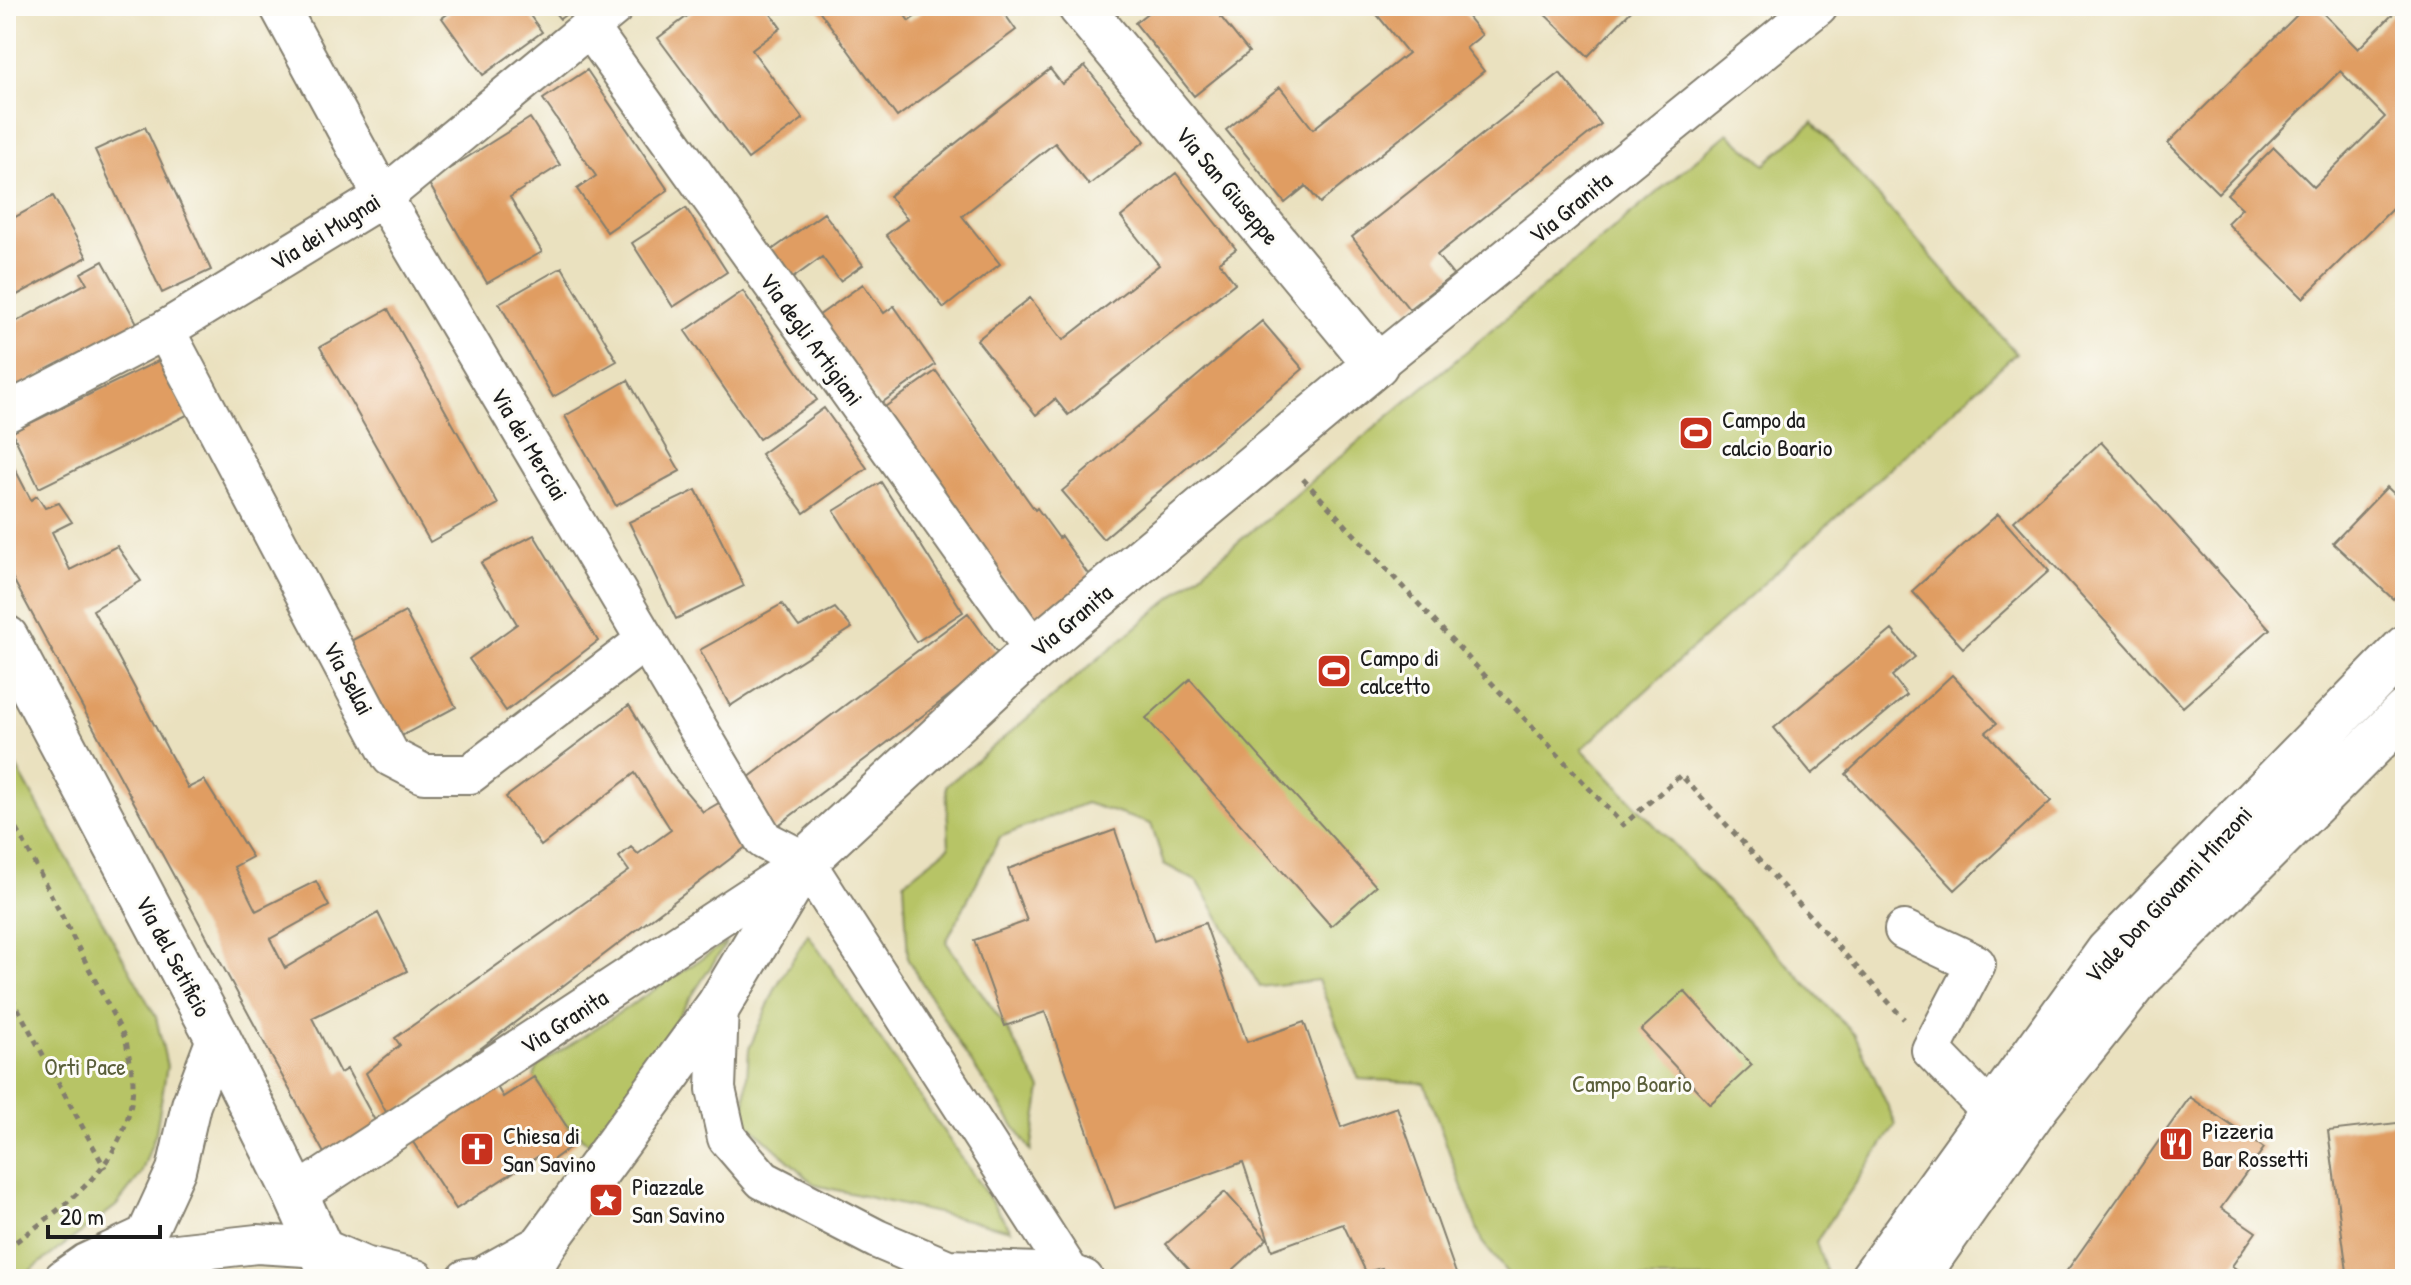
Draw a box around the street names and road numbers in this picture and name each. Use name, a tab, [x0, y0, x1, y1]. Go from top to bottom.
street label: Via San Giuseppe	[1169, 119, 1287, 252]
street label: Via Granita	[1522, 164, 1618, 250]
street label: Via dei Mugnai	[264, 185, 386, 277]
street label: Via degli Artigiani	[753, 266, 871, 412]
street label: Via dei Merciai	[484, 382, 576, 506]
street label: Via Granita	[1023, 576, 1119, 664]
street label: Via Sellai	[316, 635, 382, 721]
street label: Viale Don Giovanni Minzoni	[2077, 798, 2259, 990]
street label: Via del Setificio	[129, 890, 219, 1022]
street label: Via Granita	[514, 981, 614, 1061]

